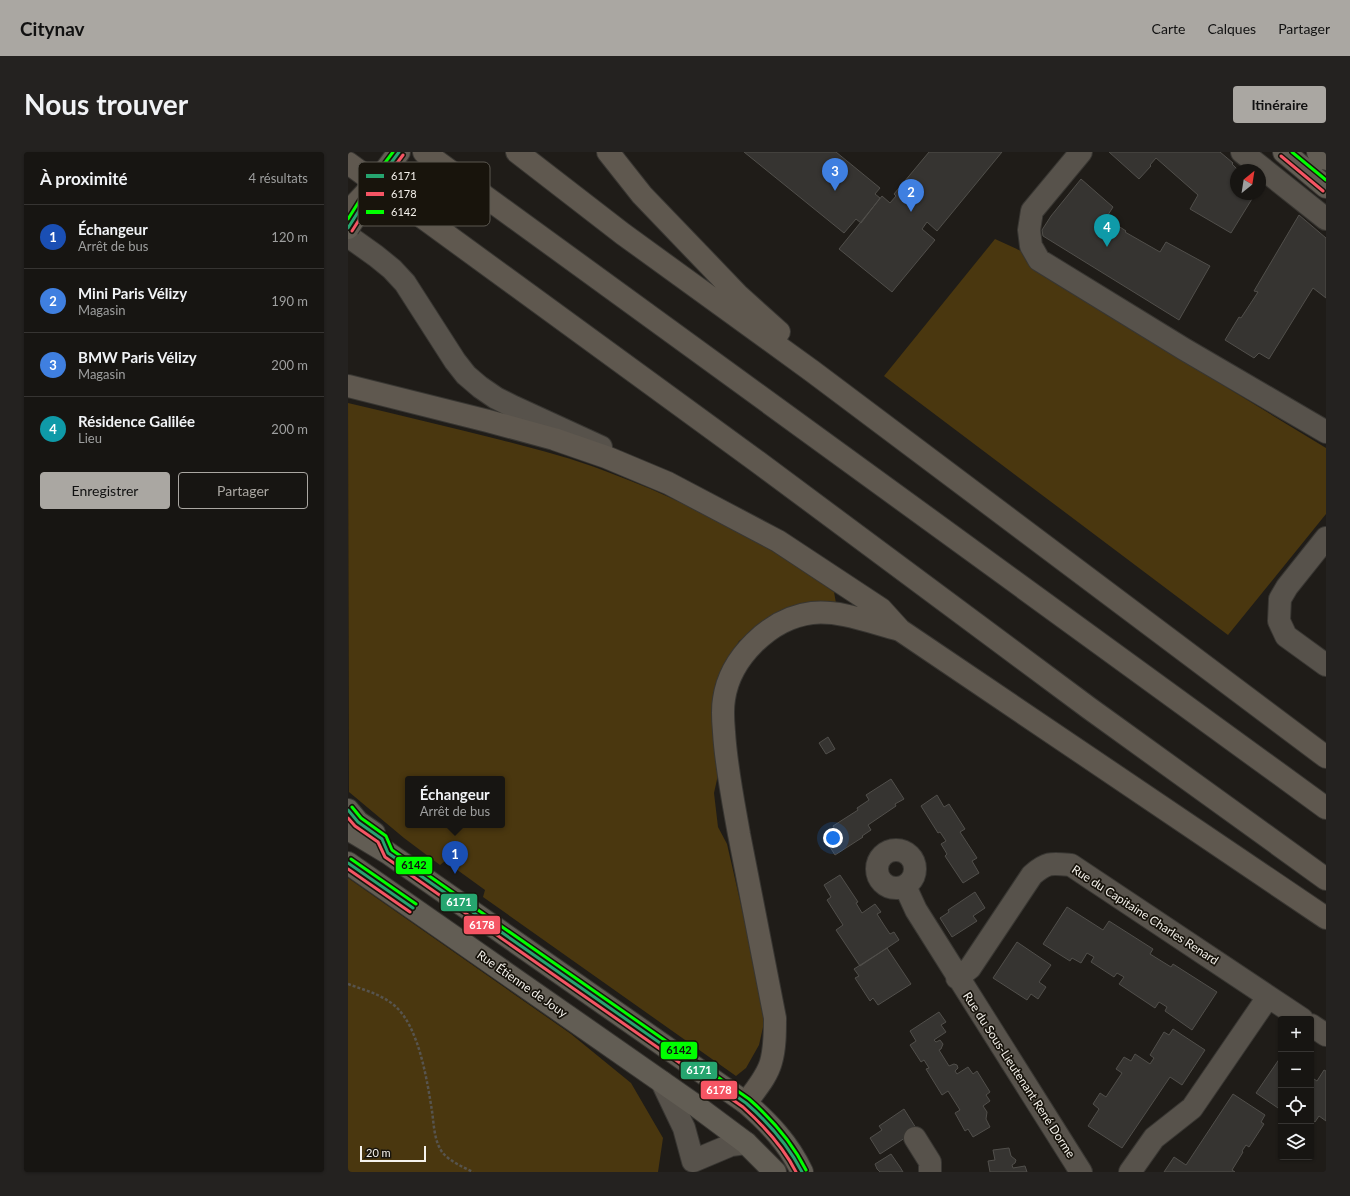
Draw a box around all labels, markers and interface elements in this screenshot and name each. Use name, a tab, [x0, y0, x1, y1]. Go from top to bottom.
text: Citynav	[20, 17, 85, 40]
text: Carte	[1152, 20, 1185, 37]
text: Calques	[1207, 20, 1256, 37]
text: Partager	[1278, 20, 1330, 37]
button: Itinéraire	[1233, 86, 1326, 123]
text: Nous trouver	[24, 87, 188, 121]
pin: 3	[822, 158, 848, 191]
legend	[358, 162, 490, 226]
north arrow	[1230, 164, 1266, 200]
text: À proximité	[40, 168, 128, 189]
text: 6171	[391, 169, 417, 182]
text: 4 résultats	[249, 170, 308, 186]
pin: 2	[898, 179, 924, 212]
text: 6178	[391, 187, 417, 200]
text: 6142	[391, 205, 417, 218]
pin: 4	[1094, 214, 1120, 247]
text: Échangeur	[78, 220, 148, 238]
text: 1	[49, 229, 57, 245]
text: 120 m	[271, 229, 308, 245]
text: Arrêt de bus	[78, 238, 148, 254]
text: Mini Paris Vélizy	[78, 284, 187, 302]
text: 2	[49, 293, 57, 309]
text: 190 m	[271, 293, 308, 309]
text: Magasin	[78, 302, 126, 318]
text: BMW Paris Vélizy	[78, 348, 197, 366]
text: 3	[49, 357, 57, 373]
text: 200 m	[271, 357, 308, 373]
text: Magasin	[78, 366, 126, 382]
text: Résidence Galilée	[78, 412, 195, 430]
text: 4	[49, 421, 57, 437]
text: 200 m	[271, 421, 308, 437]
text: Lieu	[78, 430, 102, 446]
button: Enregistrer	[40, 472, 170, 509]
button: Partager	[178, 472, 308, 509]
popup	[405, 776, 505, 828]
text: Échangeur	[420, 785, 490, 803]
text: Arrêt de bus	[420, 803, 490, 819]
your location	[823, 828, 843, 848]
pin: 1	[442, 841, 468, 874]
line badge: 6142	[395, 856, 433, 875]
text: 6142	[401, 858, 427, 871]
street label: Rue du Capitaine Charles Renard	[1069, 861, 1222, 968]
line badge: 6171	[440, 893, 478, 912]
text: 6171	[446, 895, 472, 908]
line badge: 6178	[463, 915, 501, 935]
text: 6178	[469, 918, 495, 931]
street label: Rue Étienne de Jouy	[474, 947, 571, 1021]
street label: Rue du Sous-Lieutenant René Dorme	[960, 989, 1079, 1160]
map controls	[1278, 1016, 1314, 1160]
button: +	[1278, 1016, 1314, 1052]
line badge: 6142	[660, 1041, 698, 1060]
text: 6142	[666, 1043, 692, 1056]
button: −	[1278, 1052, 1314, 1088]
line badge: 6171	[680, 1061, 718, 1080]
text: 6171	[686, 1063, 712, 1076]
line badge: 6178	[700, 1080, 738, 1100]
text: 6178	[706, 1083, 732, 1096]
button: locate	[1278, 1088, 1314, 1124]
button: layers	[1278, 1124, 1314, 1160]
scale bar	[360, 1144, 426, 1163]
text: 20 m	[366, 1146, 391, 1159]

